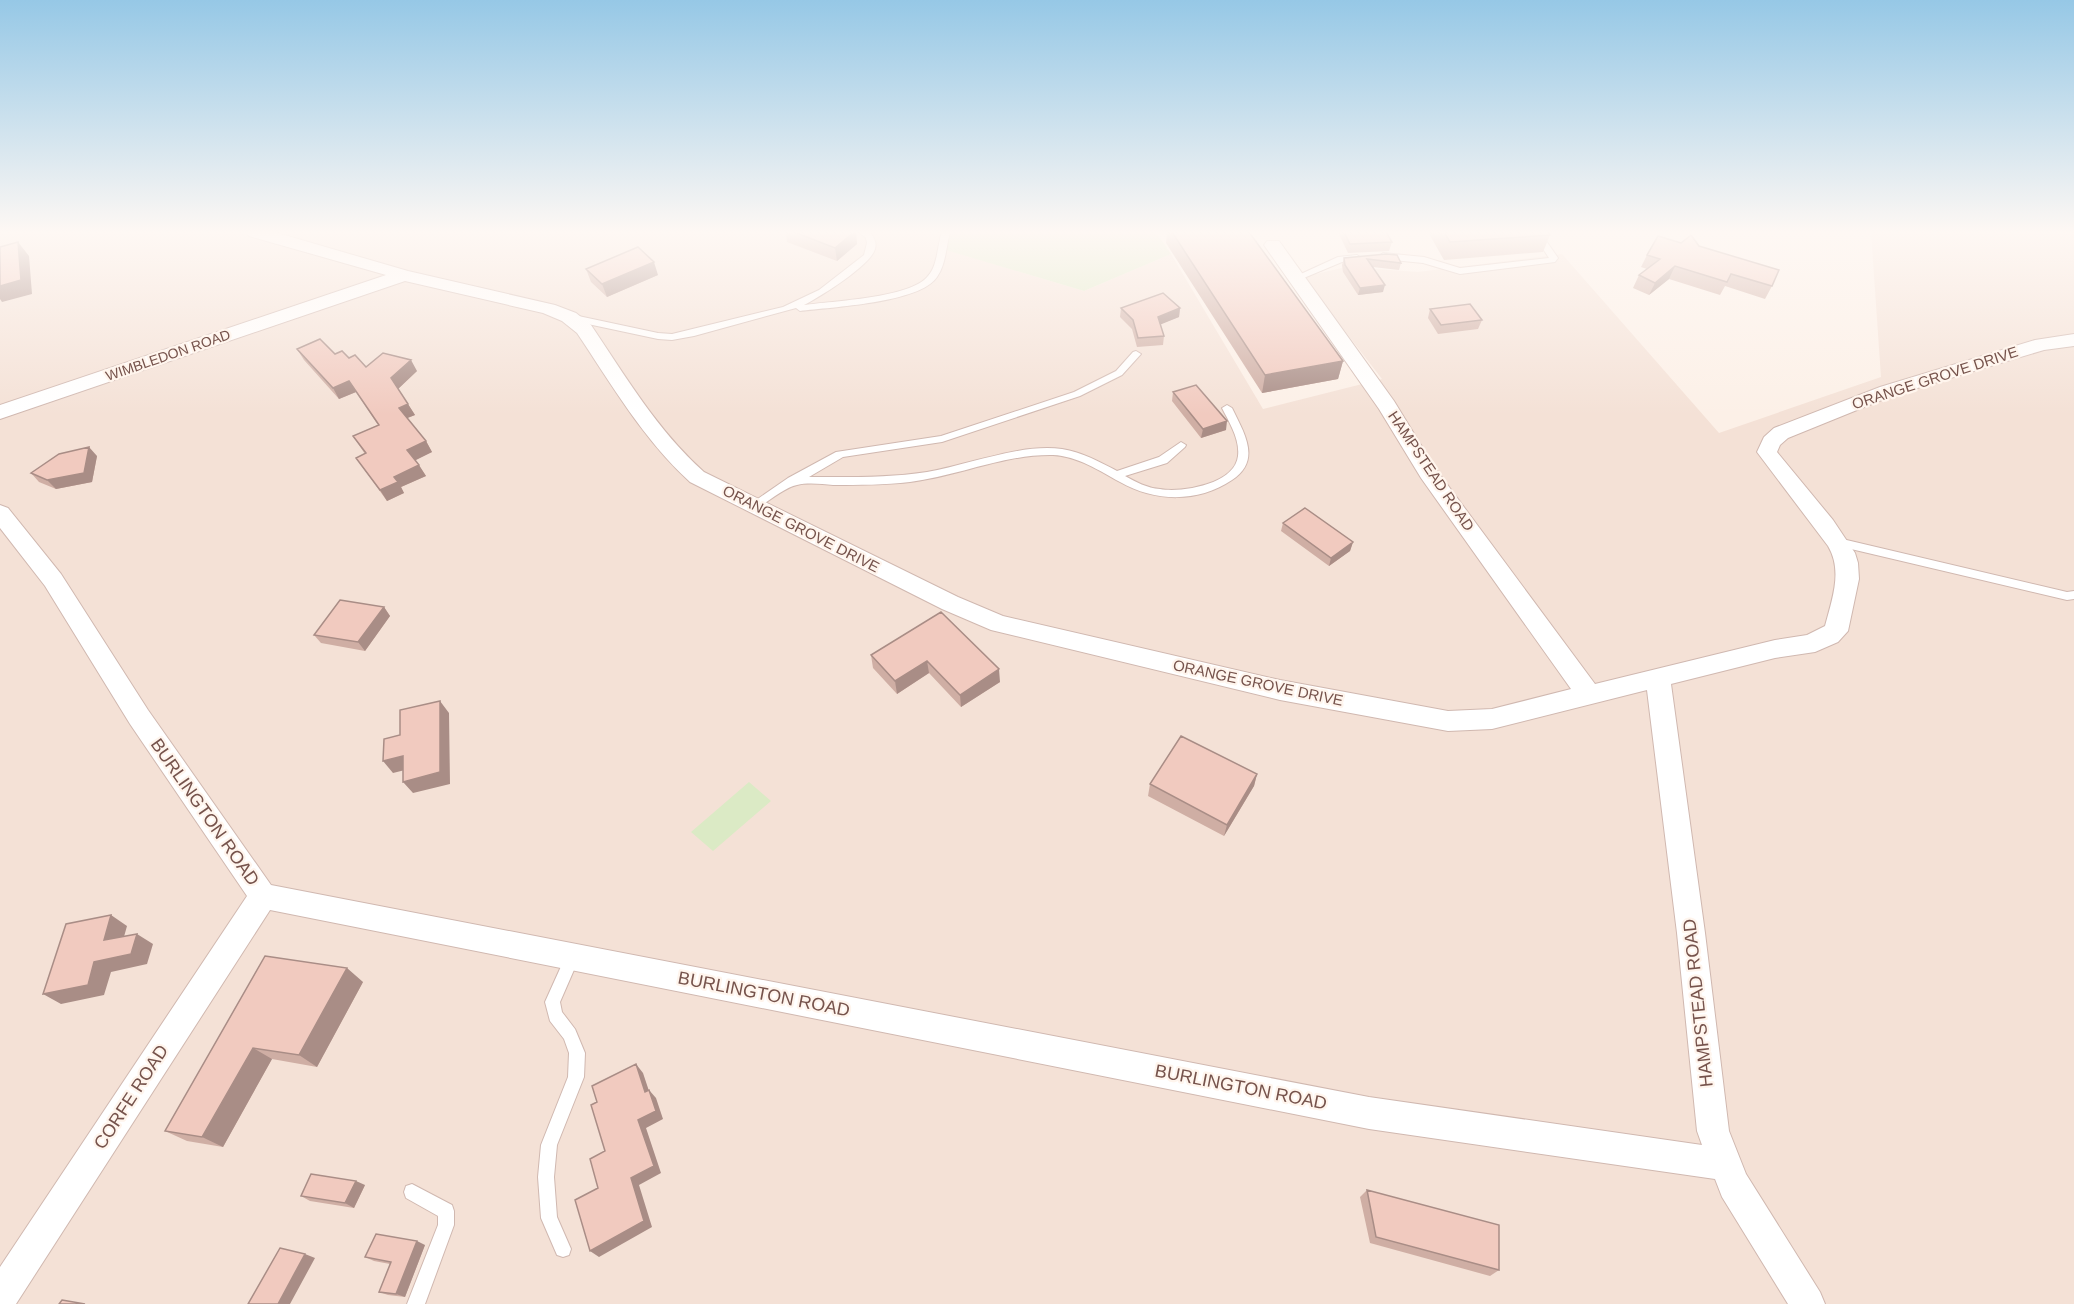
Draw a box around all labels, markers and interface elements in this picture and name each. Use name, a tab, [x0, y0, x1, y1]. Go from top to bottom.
street label: WIMBLEDON ROAD	[104, 326, 232, 384]
street label: ORANGE GROVE DRIVE	[1850, 343, 2020, 412]
street label: HAMPSTEAD ROAD	[1385, 408, 1478, 534]
street label: ORANGE GROVE DRIVE	[720, 482, 882, 575]
street label: ORANGE GROVE DRIVE	[1172, 656, 1345, 709]
street label: BURLINGTON ROAD	[147, 735, 263, 889]
street label: HAMPSTEAD ROAD	[1679, 918, 1717, 1088]
street label: BURLINGTON ROAD	[676, 968, 852, 1020]
street label: CORFE ROAD	[90, 1041, 172, 1153]
street label: BURLINGTON ROAD	[1153, 1061, 1329, 1113]

